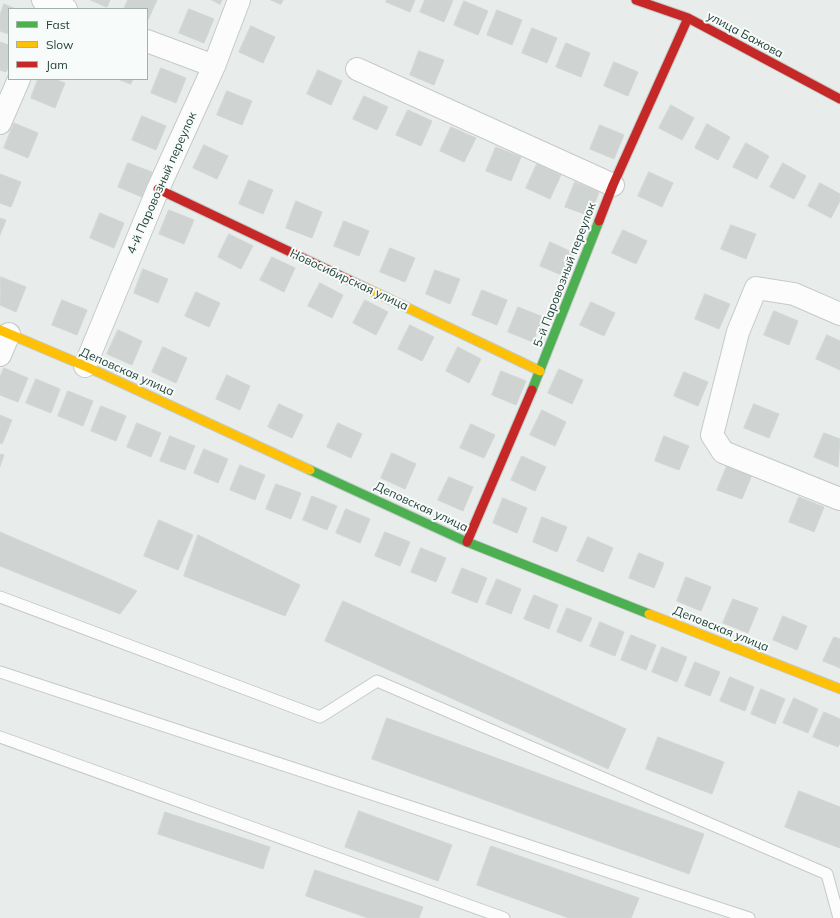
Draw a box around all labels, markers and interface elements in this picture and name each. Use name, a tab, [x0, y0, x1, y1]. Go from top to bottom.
legend	[8, 8, 148, 80]
street label: улица Бажова	[704, 9, 786, 61]
text: Fast	[46, 17, 70, 32]
text: Slow	[46, 37, 74, 52]
text: Jam	[46, 57, 68, 72]
street label: 4-й Паровозный переулок	[124, 110, 200, 256]
street label: 5-й Паровозный переулок	[531, 201, 599, 349]
street label: Новосибирская улица	[288, 246, 410, 314]
street label: Деповская улица	[78, 345, 176, 399]
street label: Деповская улица	[372, 479, 470, 535]
street label: Деповская улица	[671, 603, 771, 655]

